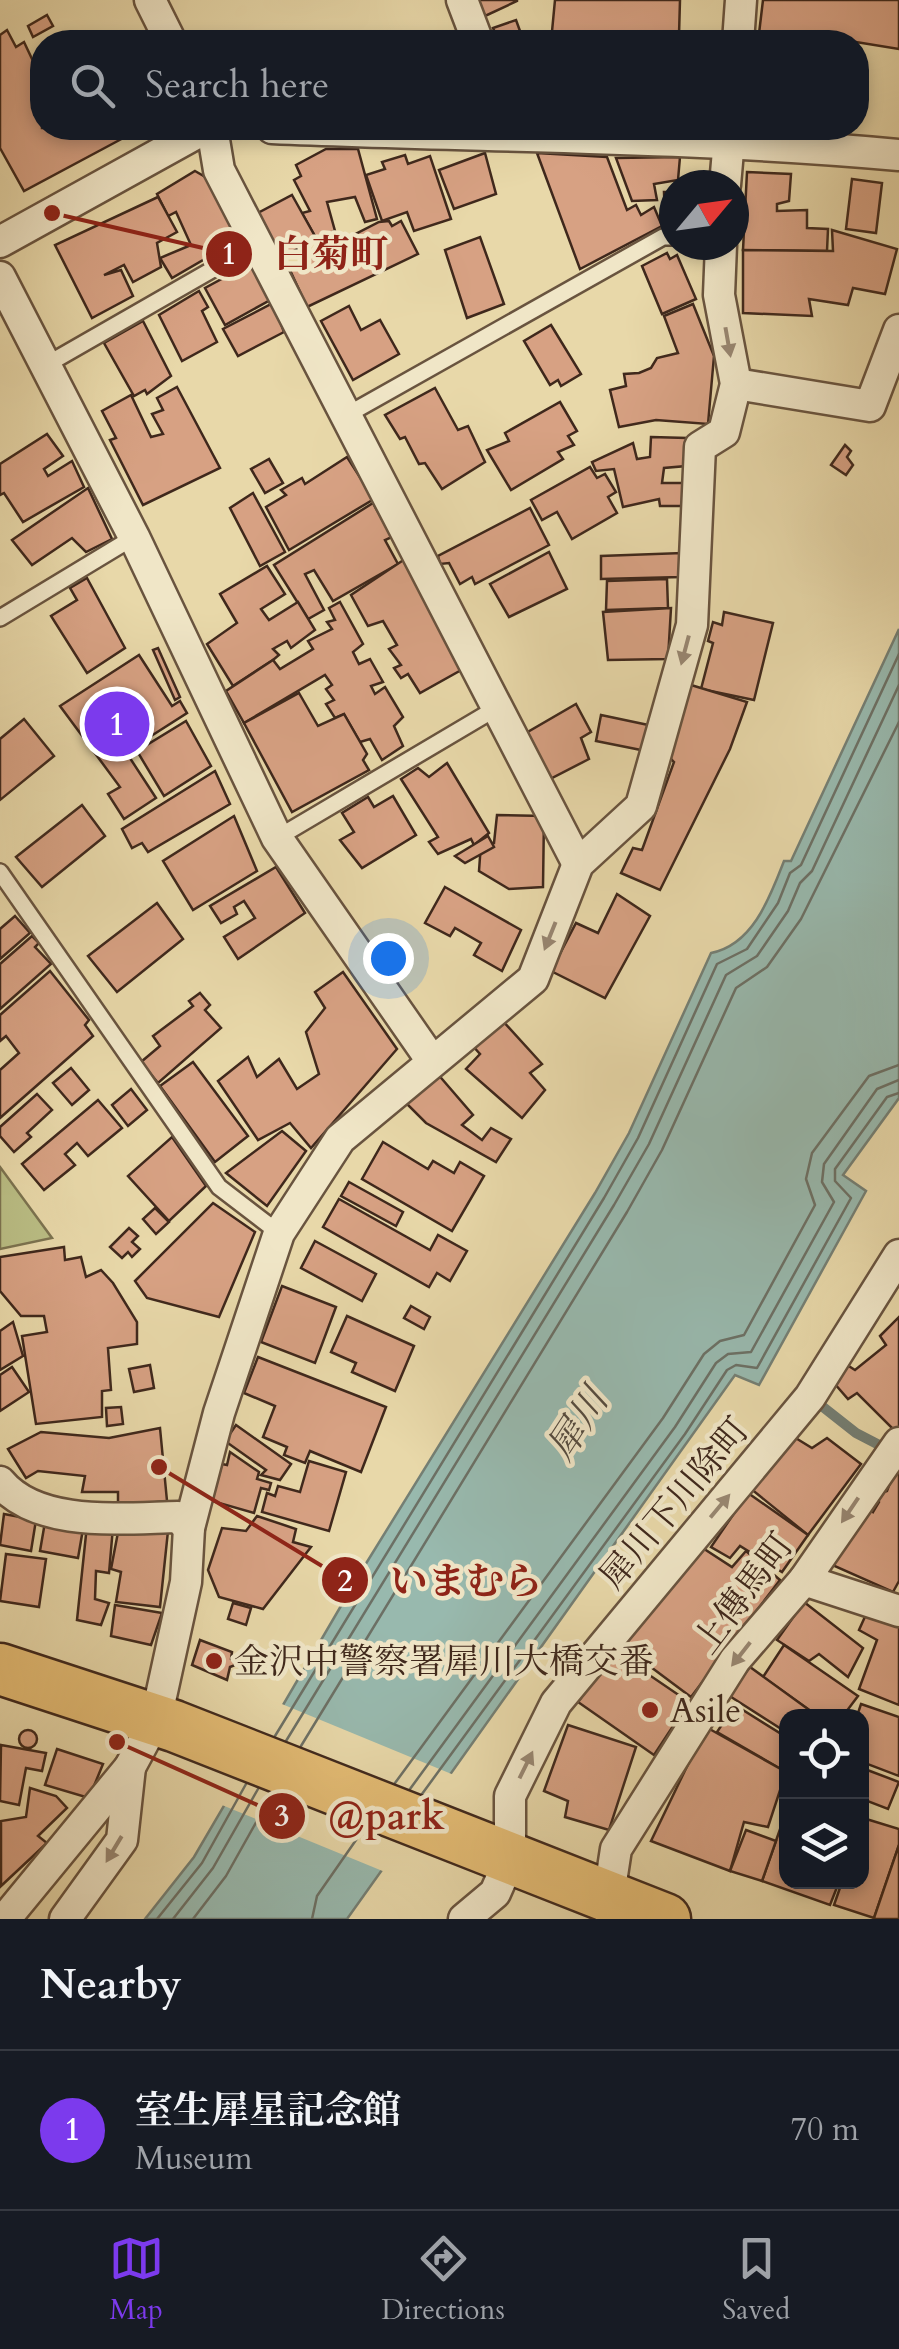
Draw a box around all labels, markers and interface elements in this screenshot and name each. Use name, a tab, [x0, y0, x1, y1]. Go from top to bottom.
search box	[30, 30, 869, 140]
icon: search	[65, 58, 120, 113]
text: Search here	[145, 59, 329, 111]
north arrow	[659, 170, 749, 260]
callout: 白菊町	[204, 220, 408, 288]
text: 白菊町	[274, 229, 388, 281]
text: 1	[221, 234, 237, 275]
one-way arrow	[721, 326, 736, 358]
one-way arrow	[676, 635, 692, 666]
pin: 1	[84, 686, 150, 762]
one-way arrow	[542, 921, 557, 951]
your location	[363, 933, 414, 984]
water label: 犀川	[535, 1375, 623, 1471]
street label: 犀川下川除町	[589, 1408, 761, 1600]
one-way arrow	[708, 1493, 730, 1518]
one-way arrow	[841, 1497, 860, 1524]
street label: 上傳馬町	[682, 1523, 805, 1664]
callout: いまむら	[320, 1546, 562, 1614]
text: いまむら	[390, 1556, 542, 1608]
text: 2	[337, 1561, 353, 1602]
place label: 金沢中警察署犀川大橋交番	[234, 1638, 654, 1686]
one-way arrow	[731, 1642, 752, 1667]
marker: 金沢中警察署犀川大橋交番	[203, 1650, 225, 1672]
place label: Asile	[670, 1687, 741, 1735]
marker: Asile	[639, 1699, 661, 1721]
map controls	[779, 1709, 869, 1889]
button: locate	[779, 1709, 869, 1799]
one-way arrow	[517, 1750, 534, 1779]
callout: @park	[257, 1782, 464, 1850]
text: @park	[327, 1791, 445, 1843]
text: 3	[274, 1796, 290, 1837]
button: layers	[779, 1799, 869, 1889]
one-way arrow	[105, 1836, 124, 1863]
text: Nearby	[40, 1956, 182, 2013]
text: 室生犀星記念館	[135, 2085, 401, 2137]
text: 1	[64, 2108, 81, 2152]
text: 70 m	[791, 2108, 859, 2152]
text: Museum	[135, 2137, 253, 2181]
tab: Map	[109, 2231, 164, 2329]
tab: Directions	[381, 2231, 505, 2329]
tab: Saved	[722, 2231, 790, 2329]

